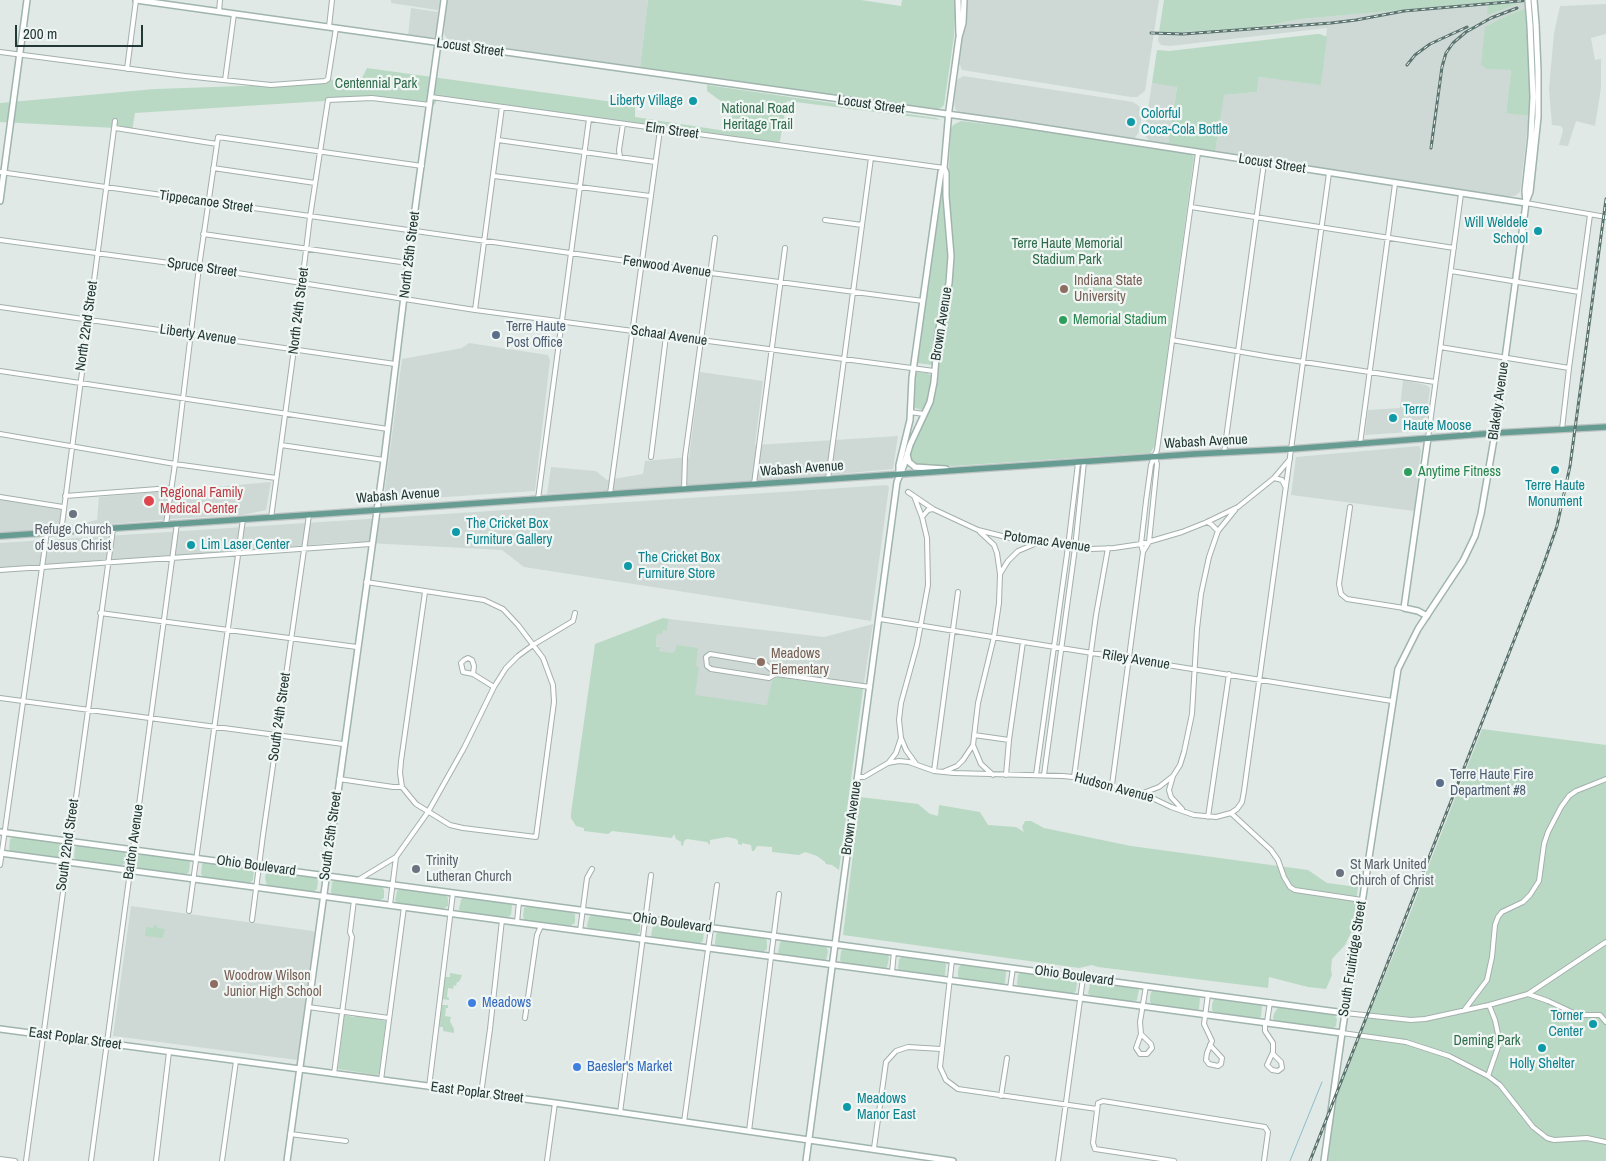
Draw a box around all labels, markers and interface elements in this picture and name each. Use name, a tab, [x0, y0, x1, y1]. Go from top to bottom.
scale bar	[18, 15, 145, 47]
text: 200 m	[23, 23, 57, 44]
street label: Locust Street	[435, 35, 505, 61]
park label: Centennial Park	[335, 76, 417, 92]
street label: Locust Street	[836, 92, 906, 118]
place label: Liberty Village	[610, 93, 683, 109]
marker: Liberty Village	[687, 95, 699, 107]
park label: National Road Heritage Trail	[721, 101, 795, 134]
place label: Colorful Coca-Cola Bottle	[1141, 106, 1228, 138]
marker: Colorful Coca-Cola Bottle	[1125, 116, 1137, 128]
street label: Elm Street	[644, 119, 700, 143]
street label: Locust Street	[1237, 150, 1307, 178]
street label: Tippecanoe Street	[158, 187, 254, 217]
street label: North 25th Street	[396, 211, 424, 299]
place label: Will Weldele School	[1464, 215, 1528, 248]
marker: Will Weldele School	[1532, 225, 1544, 237]
park label: Terre Haute Memorial Stadium Park	[1011, 236, 1123, 268]
street label: Fenwood Avenue	[622, 253, 712, 281]
street label: Spruce Street	[166, 255, 238, 281]
street label: North 24th Street	[285, 267, 313, 355]
place label: Indiana State University	[1074, 273, 1142, 306]
street label: North 22nd Street	[72, 280, 102, 372]
marker: Indiana State University	[1058, 283, 1070, 295]
street label: Brown Avenue	[928, 286, 956, 362]
place label: Memorial Stadium	[1073, 312, 1167, 328]
marker: Memorial Stadium	[1057, 314, 1069, 326]
place label: Terre Haute Post Office	[506, 319, 566, 352]
street label: Liberty Avenue	[159, 321, 237, 349]
street label: Schaal Avenue	[630, 322, 708, 350]
marker: Terre Haute Post Office	[490, 329, 502, 341]
street label: Blakely Avenue	[1485, 361, 1513, 441]
place label: Terre Haute Moose	[1403, 402, 1471, 434]
marker: Terre Haute Moose	[1387, 412, 1399, 424]
street label: Wabash Avenue	[1164, 431, 1248, 453]
street label: Wabash Avenue	[760, 458, 844, 480]
place label: Anytime Fitness	[1418, 464, 1501, 480]
marker: Terre Haute Monument	[1549, 464, 1561, 476]
marker: Anytime Fitness	[1402, 466, 1414, 478]
place label: Terre Haute Monument	[1525, 478, 1585, 511]
place label: Regional Family Medical Center	[160, 485, 243, 518]
street label: Wabash Avenue	[356, 485, 440, 507]
marker: Regional Family Medical Center	[142, 494, 156, 508]
marker: Refuge Church of Jesus Christ	[67, 508, 79, 520]
place label: The Cricket Box Furniture Gallery	[466, 516, 552, 548]
place label: Refuge Church of Jesus Christ	[34, 522, 112, 554]
marker: The Cricket Box Furniture Gallery	[450, 526, 462, 538]
street label: Potomac Avenue	[1003, 528, 1091, 556]
place label: Lim Laser Center	[201, 537, 290, 553]
marker: Lim Laser Center	[185, 539, 197, 551]
place label: The Cricket Box Furniture Store	[638, 550, 720, 582]
marker: The Cricket Box Furniture Store	[622, 560, 634, 572]
place label: Meadows Elementary	[771, 646, 829, 679]
street label: Riley Avenue	[1101, 646, 1171, 674]
marker: Meadows Elementary	[755, 656, 767, 668]
street label: South 24th Street	[265, 672, 295, 762]
place label: Terre Haute Fire Department #8	[1450, 767, 1534, 800]
street label: Hudson Avenue	[1072, 769, 1156, 807]
marker: Terre Haute Fire Department #8	[1434, 777, 1446, 789]
street label: Brown Avenue	[838, 780, 866, 856]
street label: South 25th Street	[316, 791, 346, 881]
street label: South 22nd Street	[53, 798, 83, 892]
street label: Barton Avenue	[120, 803, 148, 881]
street label: Ohio Boulevard	[215, 852, 297, 880]
place label: Trinity Lutheran Church	[426, 853, 512, 886]
place label: St Mark United Church of Christ	[1350, 857, 1434, 890]
marker: Trinity Lutheran Church	[410, 863, 422, 875]
marker: St Mark United Church of Christ	[1334, 867, 1346, 879]
street label: South Fruitridge Street	[1336, 900, 1370, 1018]
street label: Ohio Boulevard	[631, 909, 713, 937]
street label: Ohio Boulevard	[1033, 962, 1115, 990]
place label: Woodrow Wilson Junior High School	[224, 968, 322, 1000]
marker: Woodrow Wilson Junior High School	[208, 978, 220, 990]
place label: Meadows	[482, 995, 531, 1011]
marker: Meadows	[466, 997, 478, 1009]
place label: Torner Center	[1549, 1008, 1583, 1040]
marker: Torner Center	[1587, 1018, 1599, 1030]
street label: East Poplar Street	[28, 1024, 122, 1054]
park label: Deming Park	[1454, 1033, 1520, 1049]
marker: Holly Shelter	[1536, 1042, 1548, 1054]
place label: Holly Shelter	[1509, 1056, 1575, 1072]
place label: Baesler's Market	[587, 1059, 672, 1075]
marker: Baesler's Market	[571, 1061, 583, 1073]
street label: East Poplar Street	[430, 1079, 524, 1107]
place label: Meadows Manor East	[857, 1091, 916, 1124]
marker: Meadows Manor East	[841, 1101, 853, 1113]

